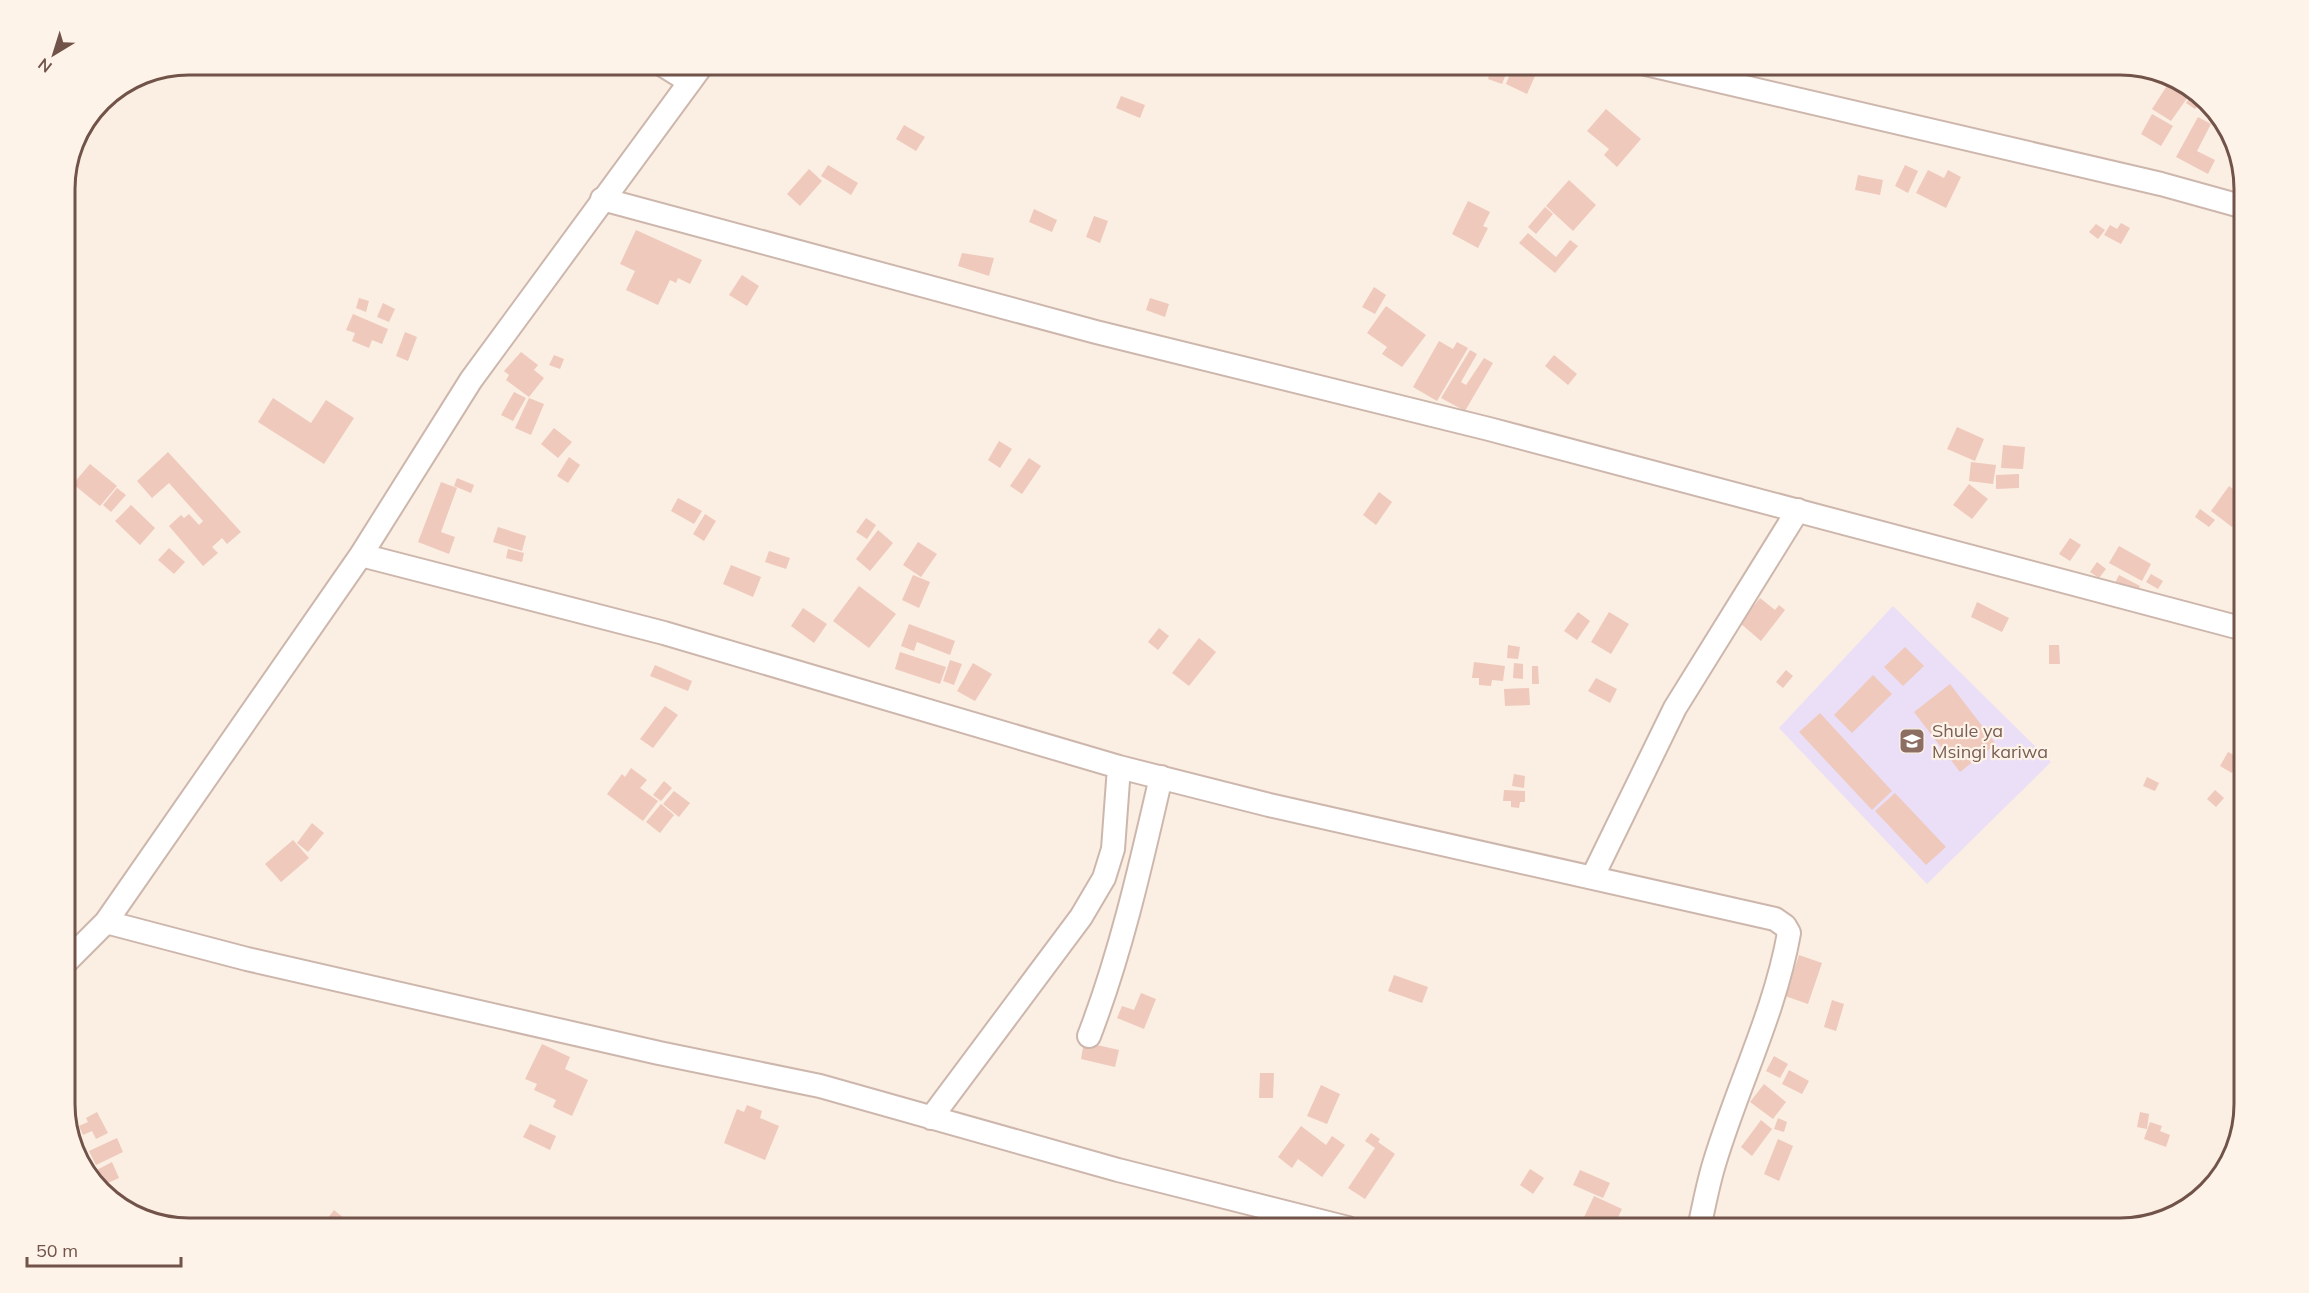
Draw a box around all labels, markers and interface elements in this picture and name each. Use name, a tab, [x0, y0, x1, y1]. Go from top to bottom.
north arrow	[24, 24, 84, 84]
text: N	[34, 54, 56, 77]
place label: Shule ya Msingi kariwa	[1932, 719, 2048, 763]
school or university icon: Shule ya Msingi kariwa	[1897, 726, 1927, 756]
scale bar	[27, 1230, 182, 1268]
text: 50 m	[36, 1239, 78, 1262]

